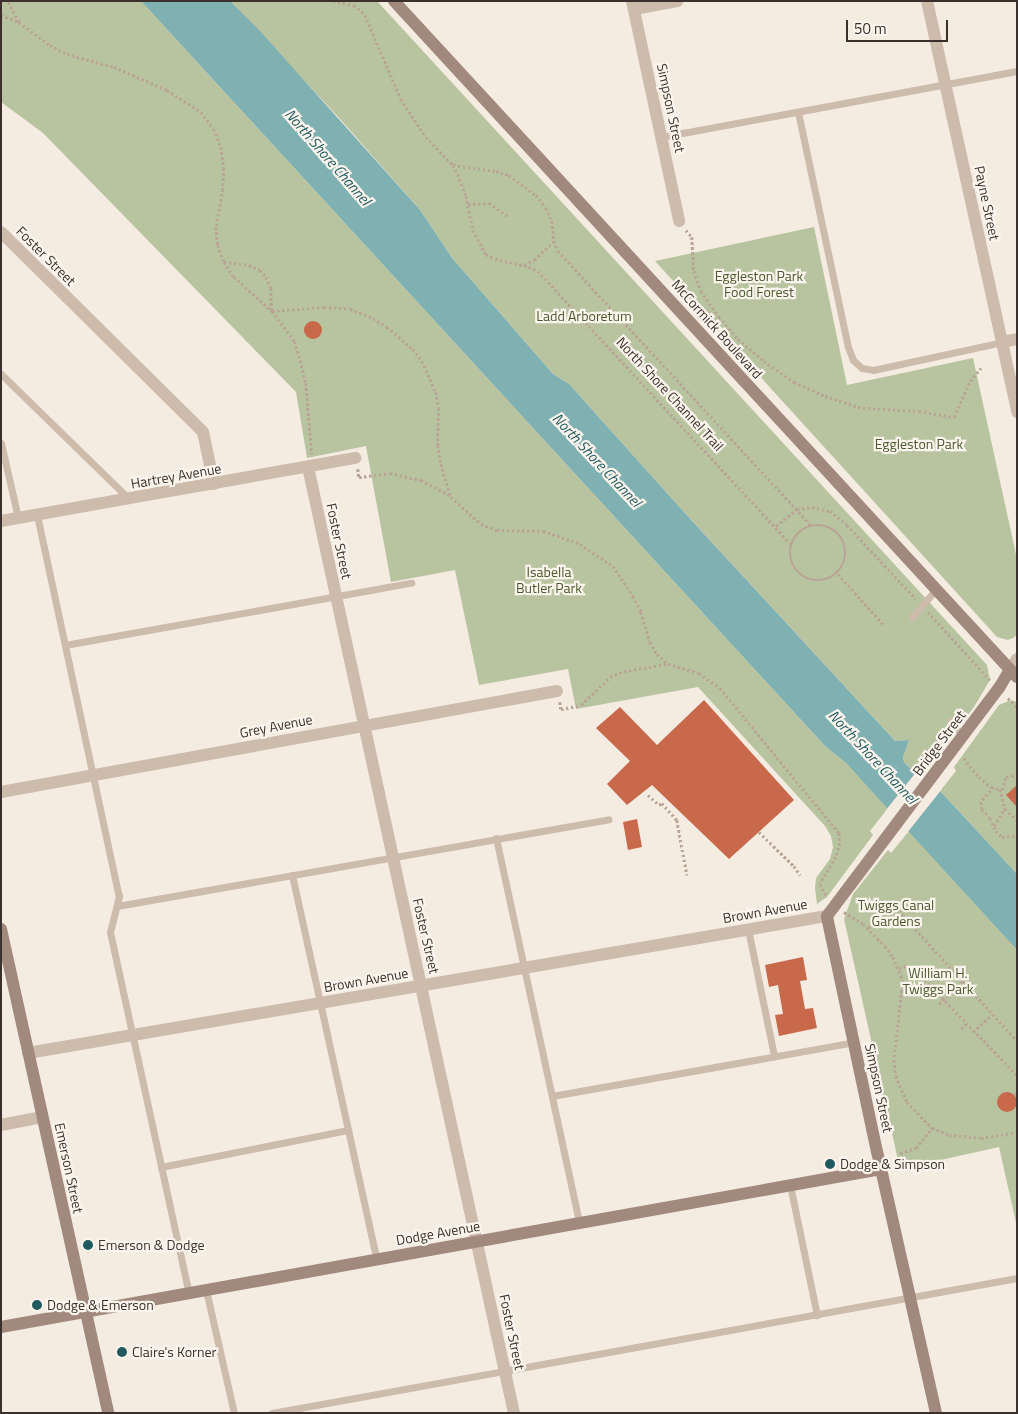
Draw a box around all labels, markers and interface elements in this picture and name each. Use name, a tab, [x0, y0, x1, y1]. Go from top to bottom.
scale bar	[848, 10, 950, 42]
text: 50 m	[854, 17, 887, 40]
street label: Simpson Street	[653, 62, 689, 154]
water label: North Shore Channel	[281, 105, 375, 209]
street label: Payne Street	[971, 164, 1003, 242]
street label: Foster Street	[13, 223, 79, 289]
park label: Eggleston Park Food Forest	[715, 268, 803, 300]
street label: McCormick Boulevard	[668, 276, 766, 382]
park label: Ladd Arboretum	[536, 308, 632, 324]
street label: North Shore Channel Trail	[613, 334, 727, 454]
water label: North Shore Channel	[549, 409, 645, 511]
park label: Eggleston Park	[875, 436, 963, 452]
street label: Hartrey Avenue	[129, 460, 223, 492]
street label: Foster Street	[323, 502, 355, 580]
park label: Isabella Butler Park	[516, 564, 582, 596]
water label: North Shore Channel	[825, 706, 921, 808]
street label: Bridge Street	[909, 707, 969, 779]
street label: Grey Avenue	[238, 711, 314, 741]
street label: Brown Avenue	[721, 895, 809, 927]
street label: Foster Street	[409, 897, 443, 975]
park label: Twiggs Canal Gardens	[858, 897, 934, 930]
street label: Brown Avenue	[322, 964, 410, 996]
park label: William H. Twiggs Park	[903, 965, 973, 998]
street label: Simpson Street	[861, 1042, 897, 1134]
street label: Emerson Street	[51, 1121, 87, 1215]
place label: Dodge & Simpson	[840, 1156, 945, 1172]
marker: Dodge & Simpson	[824, 1158, 836, 1170]
street label: Dodge Avenue	[395, 1217, 481, 1249]
place label: Emerson & Dodge	[98, 1237, 205, 1253]
marker: Emerson & Dodge	[82, 1239, 94, 1251]
street label: Foster Street	[496, 1293, 528, 1371]
place label: Dodge & Emerson	[47, 1297, 154, 1313]
marker: Dodge & Emerson	[31, 1299, 43, 1311]
place label: Claire's Korner	[132, 1344, 216, 1360]
marker: Claire's Korner	[116, 1346, 128, 1358]

